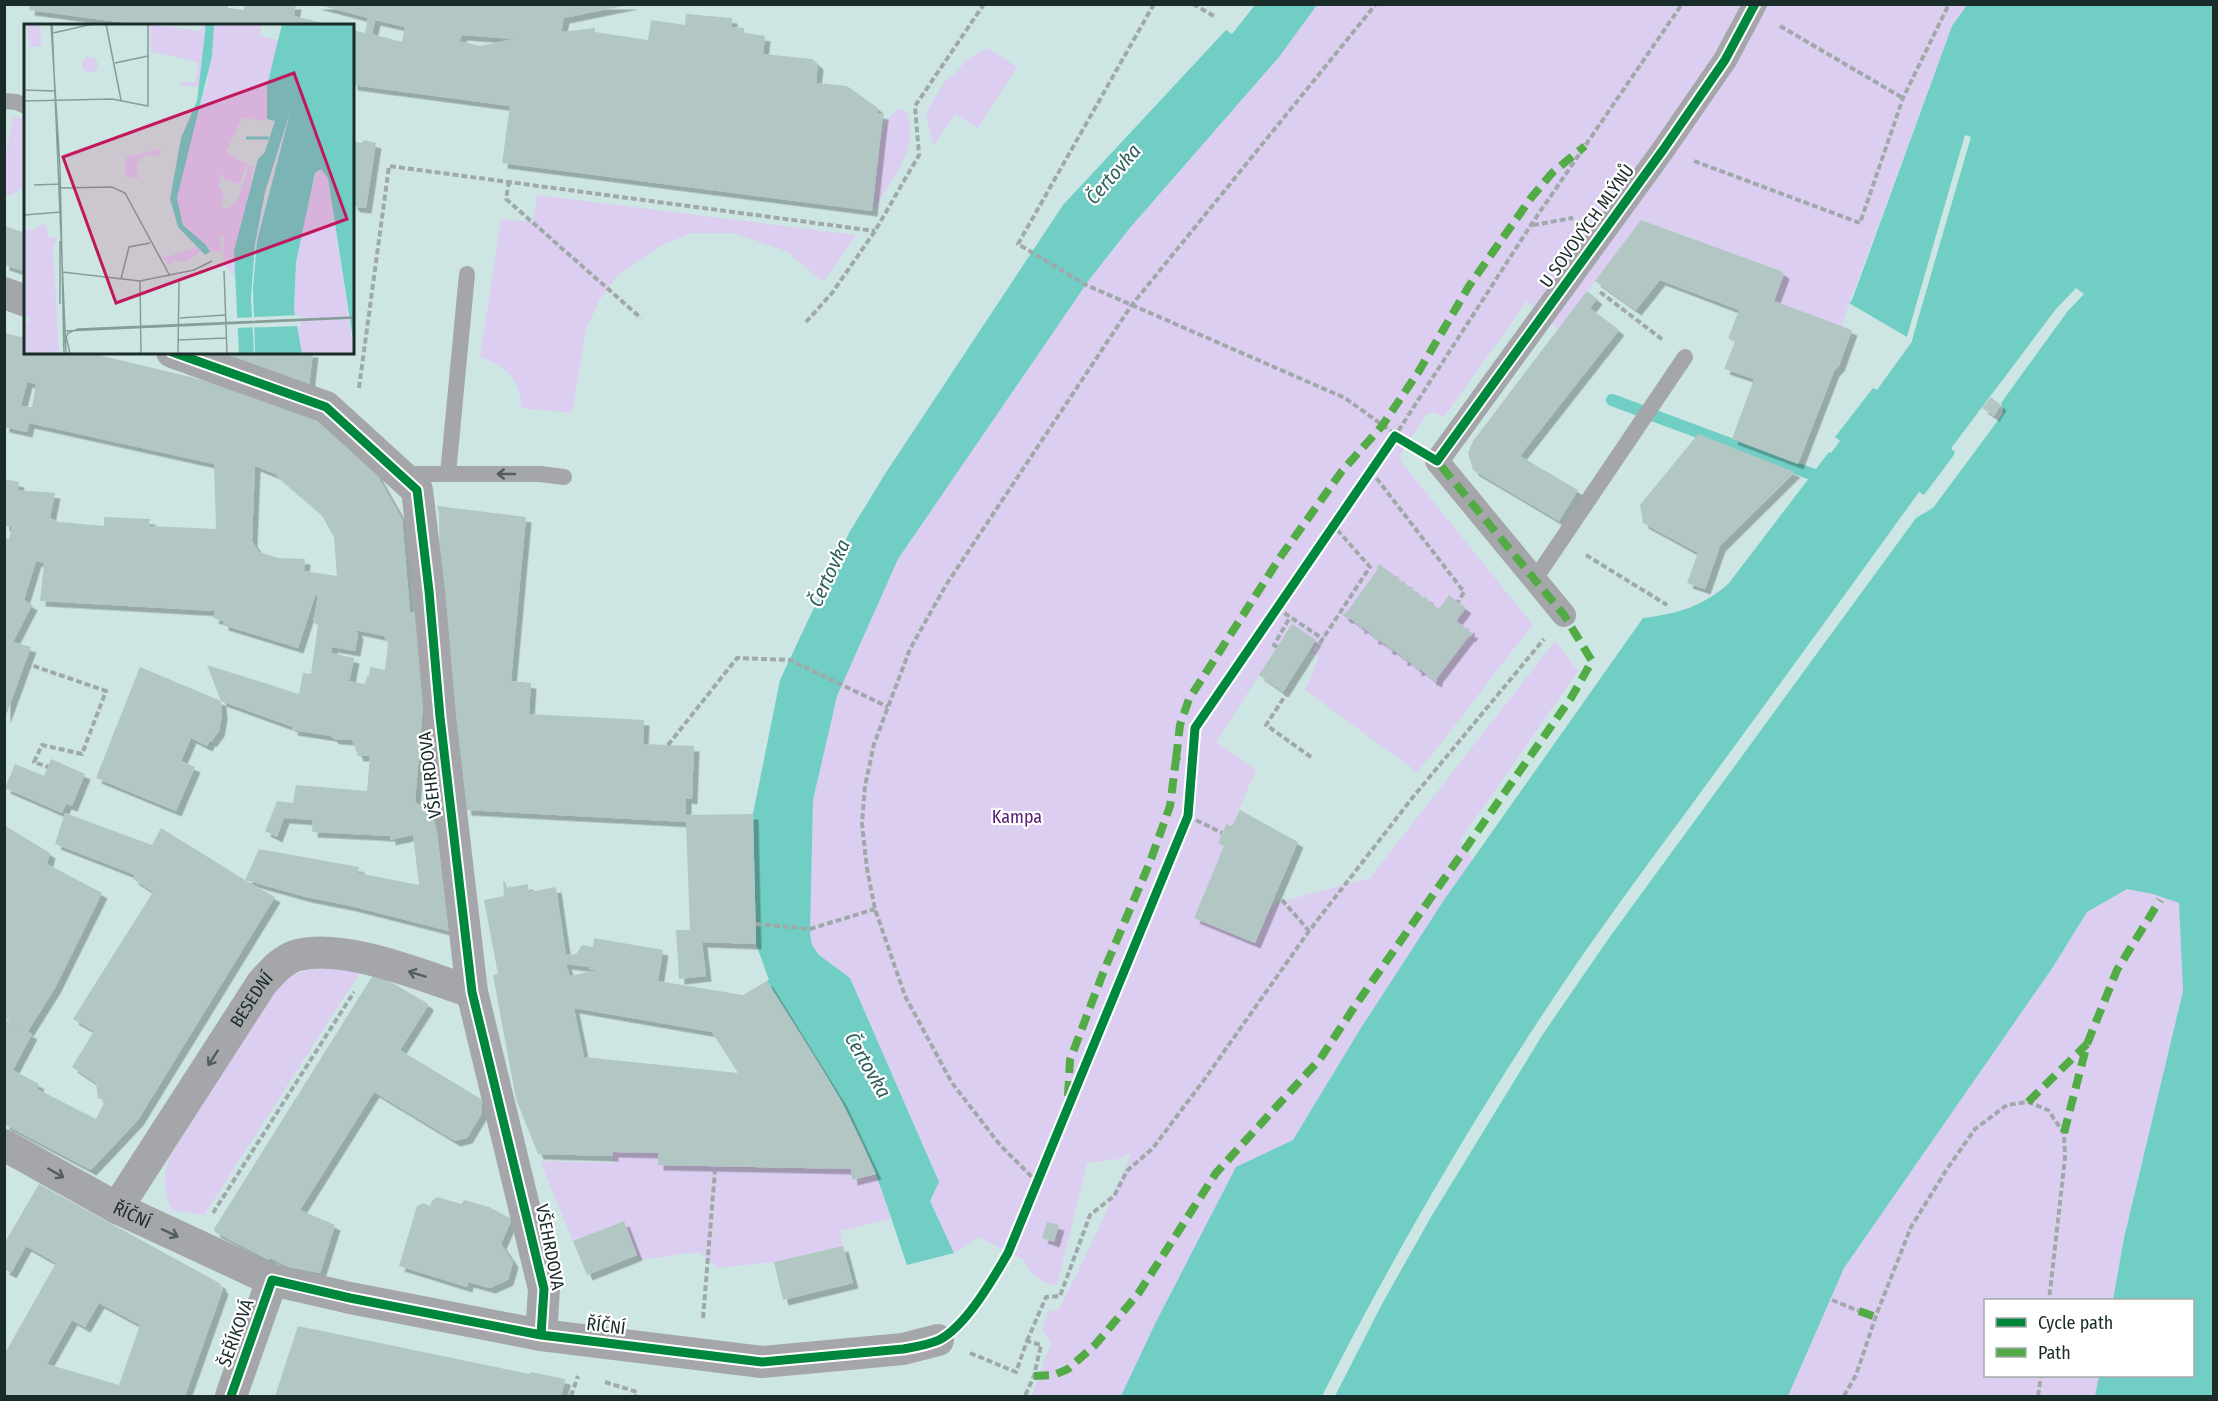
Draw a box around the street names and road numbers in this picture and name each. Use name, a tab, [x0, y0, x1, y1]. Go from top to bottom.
street label: U SOVOVÝCH MLÝNŮ	[1534, 160, 1639, 292]
street label: VŠEHRDOVA	[414, 730, 446, 820]
street label: BESEDNÍ	[225, 966, 278, 1031]
street label: ŘÍČNÍ	[110, 1197, 155, 1233]
street label: VŠEHRDOVA	[531, 1202, 569, 1292]
street label: ŠEŘÍKOVÁ	[213, 1295, 259, 1370]
street label: ŘÍČNÍ	[585, 1312, 627, 1339]

